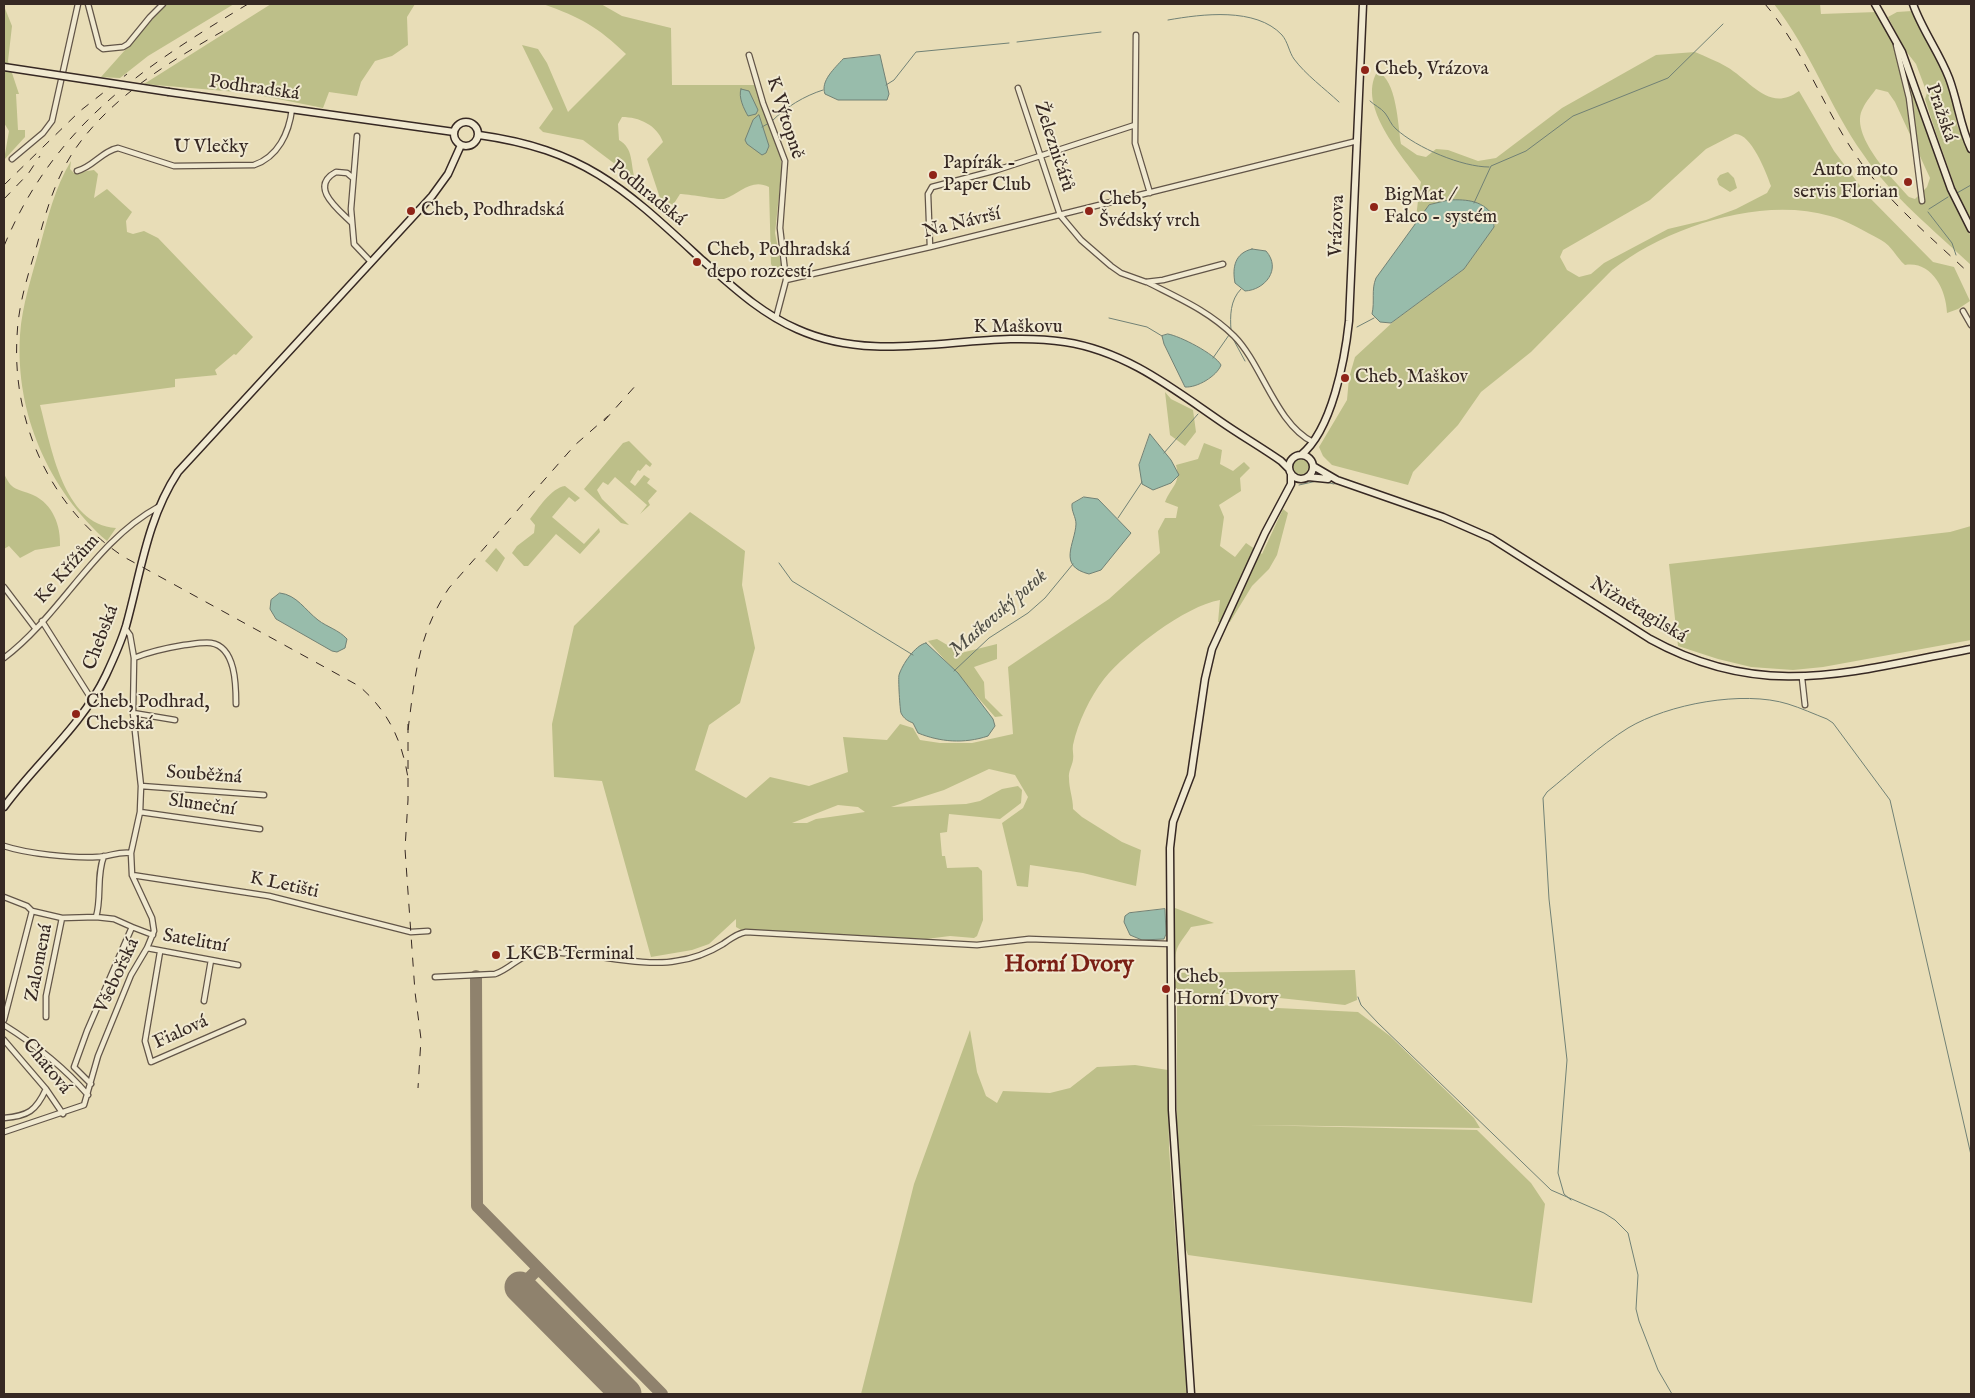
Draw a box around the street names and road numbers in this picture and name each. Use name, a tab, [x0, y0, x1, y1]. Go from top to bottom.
street label: Podhradská	[207, 71, 301, 107]
street label: K Výtopně	[760, 74, 808, 162]
street label: Pražská	[1919, 81, 1961, 145]
street label: Železničářů	[1028, 99, 1078, 195]
street label: U Vlečky	[174, 137, 248, 159]
street label: Podhradská	[604, 156, 690, 232]
street label: Vrázova	[1326, 195, 1350, 257]
street label: Na Návrší	[921, 203, 1003, 245]
street label: K Maškovu	[974, 317, 1062, 339]
street label: Ke Křížům	[31, 531, 105, 609]
street label: Nižnětagilská	[1585, 573, 1691, 649]
street label: Chebská	[79, 602, 125, 674]
street label: Souběžná	[165, 762, 243, 790]
street label: Sluneční	[167, 790, 237, 822]
street label: K Letišti	[247, 868, 321, 904]
street label: Zalomená	[21, 922, 59, 1004]
street label: Satelitní	[161, 925, 229, 959]
street label: Všebořská	[91, 935, 145, 1017]
street label: Fialová	[150, 1011, 212, 1055]
street label: Chatová	[17, 1035, 75, 1099]

